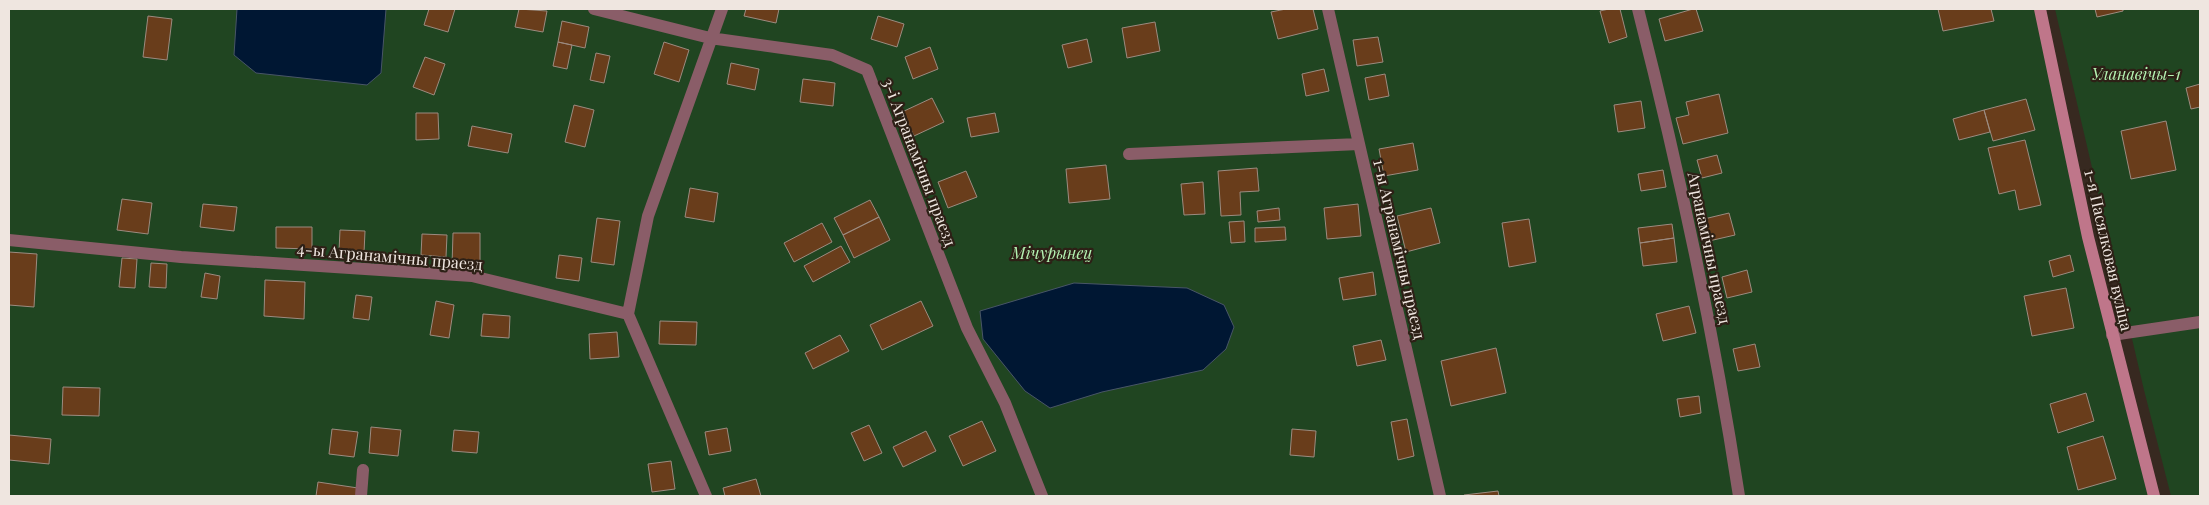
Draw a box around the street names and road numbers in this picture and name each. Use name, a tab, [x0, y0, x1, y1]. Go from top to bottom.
street label: 3-і Агранамічны праезд	[878, 75, 962, 250]
street label: 1-ы Агранамічны праезд	[1369, 157, 1431, 342]
street label: 1-я Пасялковая вуліца	[2080, 167, 2138, 333]
street label: Агранамічны праезд	[1683, 169, 1736, 326]
street label: 4-ы Агранамічны праезд	[296, 237, 484, 275]

